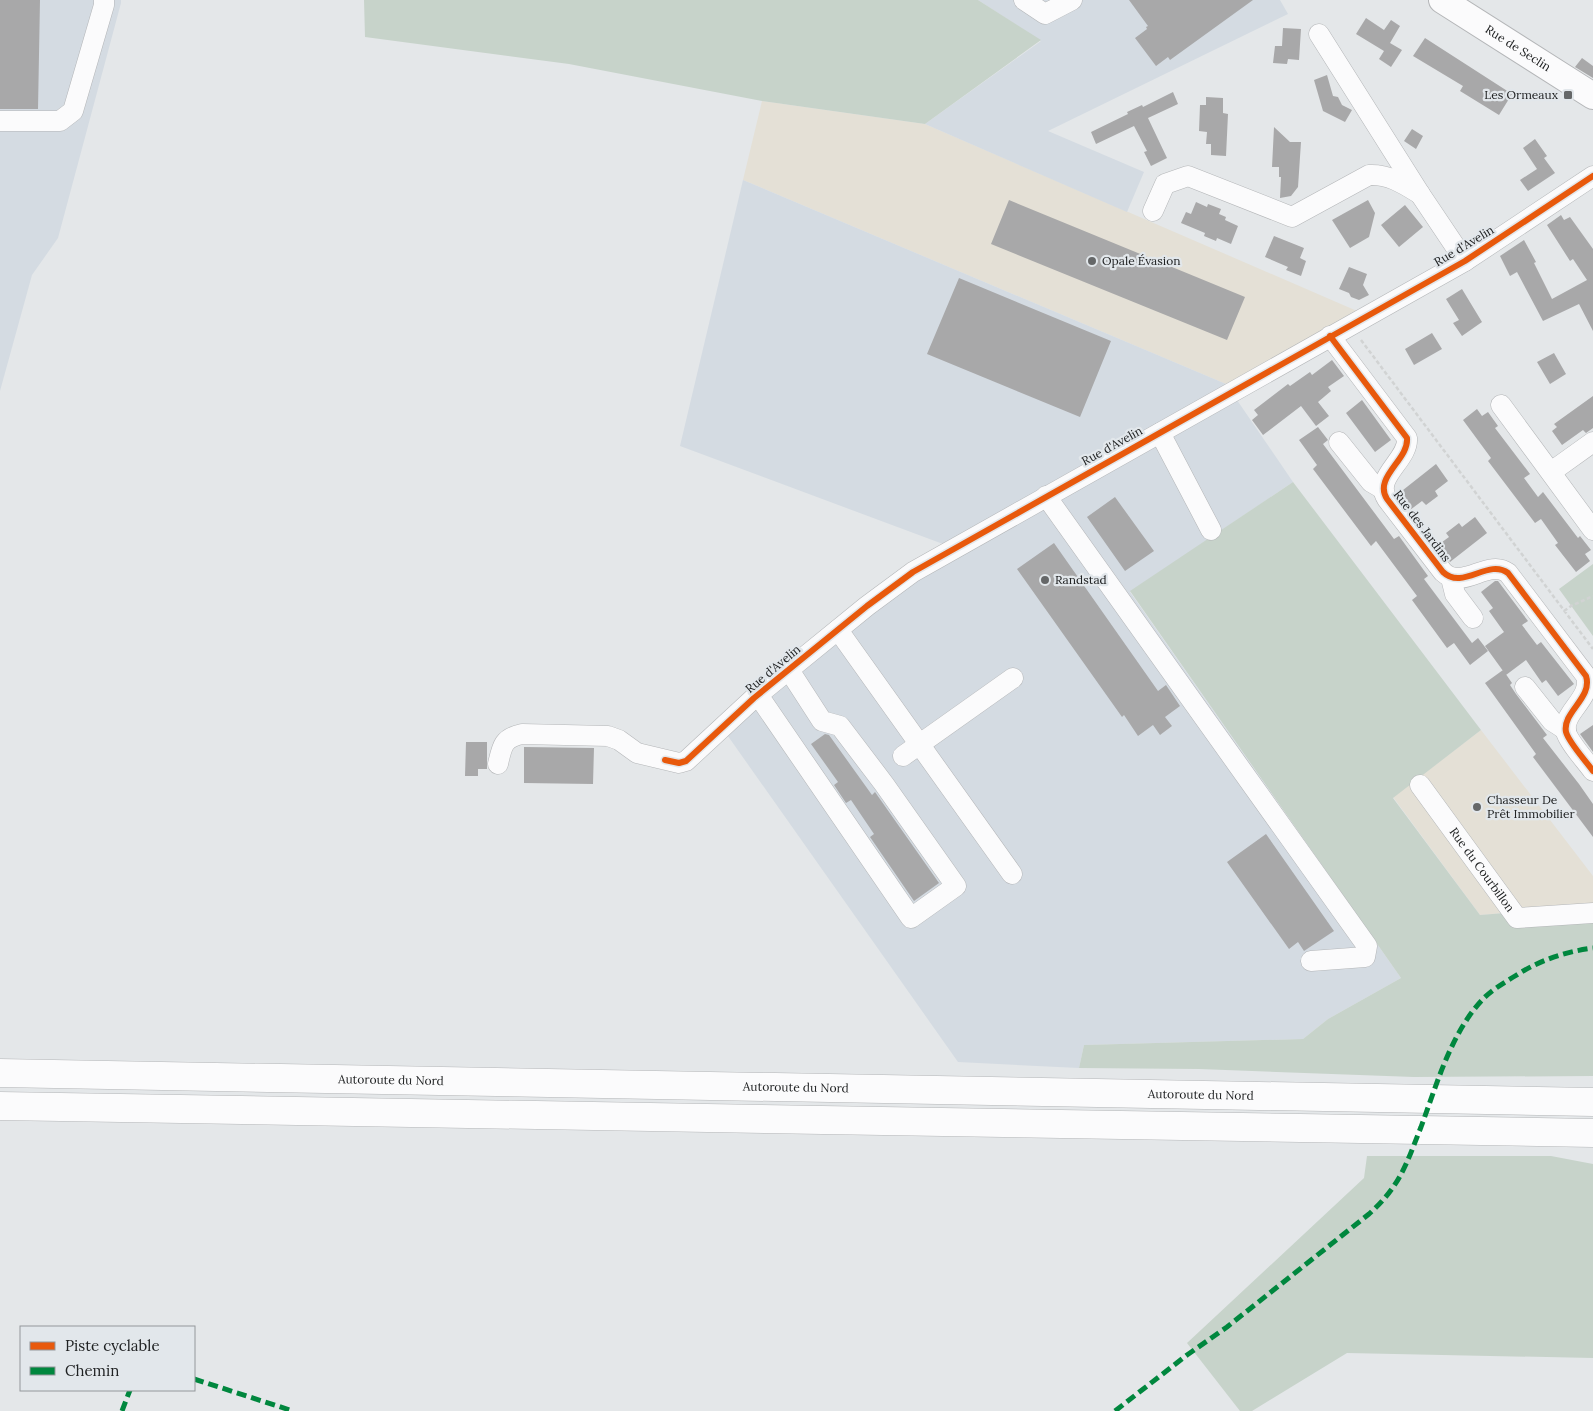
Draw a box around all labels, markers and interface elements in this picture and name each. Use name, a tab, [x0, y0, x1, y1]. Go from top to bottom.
street label: Rue de Seclin	[1483, 21, 1554, 74]
place label: Les Ormeaux	[1484, 87, 1559, 102]
marker: Les Ormeaux	[1562, 89, 1574, 101]
street label: Rue d'Avelin	[1431, 222, 1496, 269]
place label: Opale Évasion	[1102, 253, 1181, 268]
marker: Opale Évasion	[1086, 255, 1098, 267]
street label: Rue d'Avelin	[1079, 423, 1145, 468]
street label: Rue des Jardins	[1391, 487, 1454, 565]
place label: Randstad	[1055, 572, 1107, 587]
marker: Randstad	[1039, 574, 1051, 586]
street label: Rue d'Avelin	[742, 641, 803, 696]
place label: Chasseur De Prêt Immobilier	[1487, 792, 1576, 821]
marker: Chasseur De Prêt Immobilier	[1471, 801, 1483, 813]
street label: Rue du Courbillon	[1446, 824, 1518, 915]
street label: Autoroute du Nord	[337, 1071, 444, 1088]
street label: Autoroute du Nord	[742, 1079, 849, 1095]
street label: Autoroute du Nord	[1147, 1086, 1254, 1103]
legend	[20, 1326, 195, 1391]
text: Piste cyclable	[65, 1336, 160, 1355]
text: Chemin	[65, 1361, 119, 1380]

